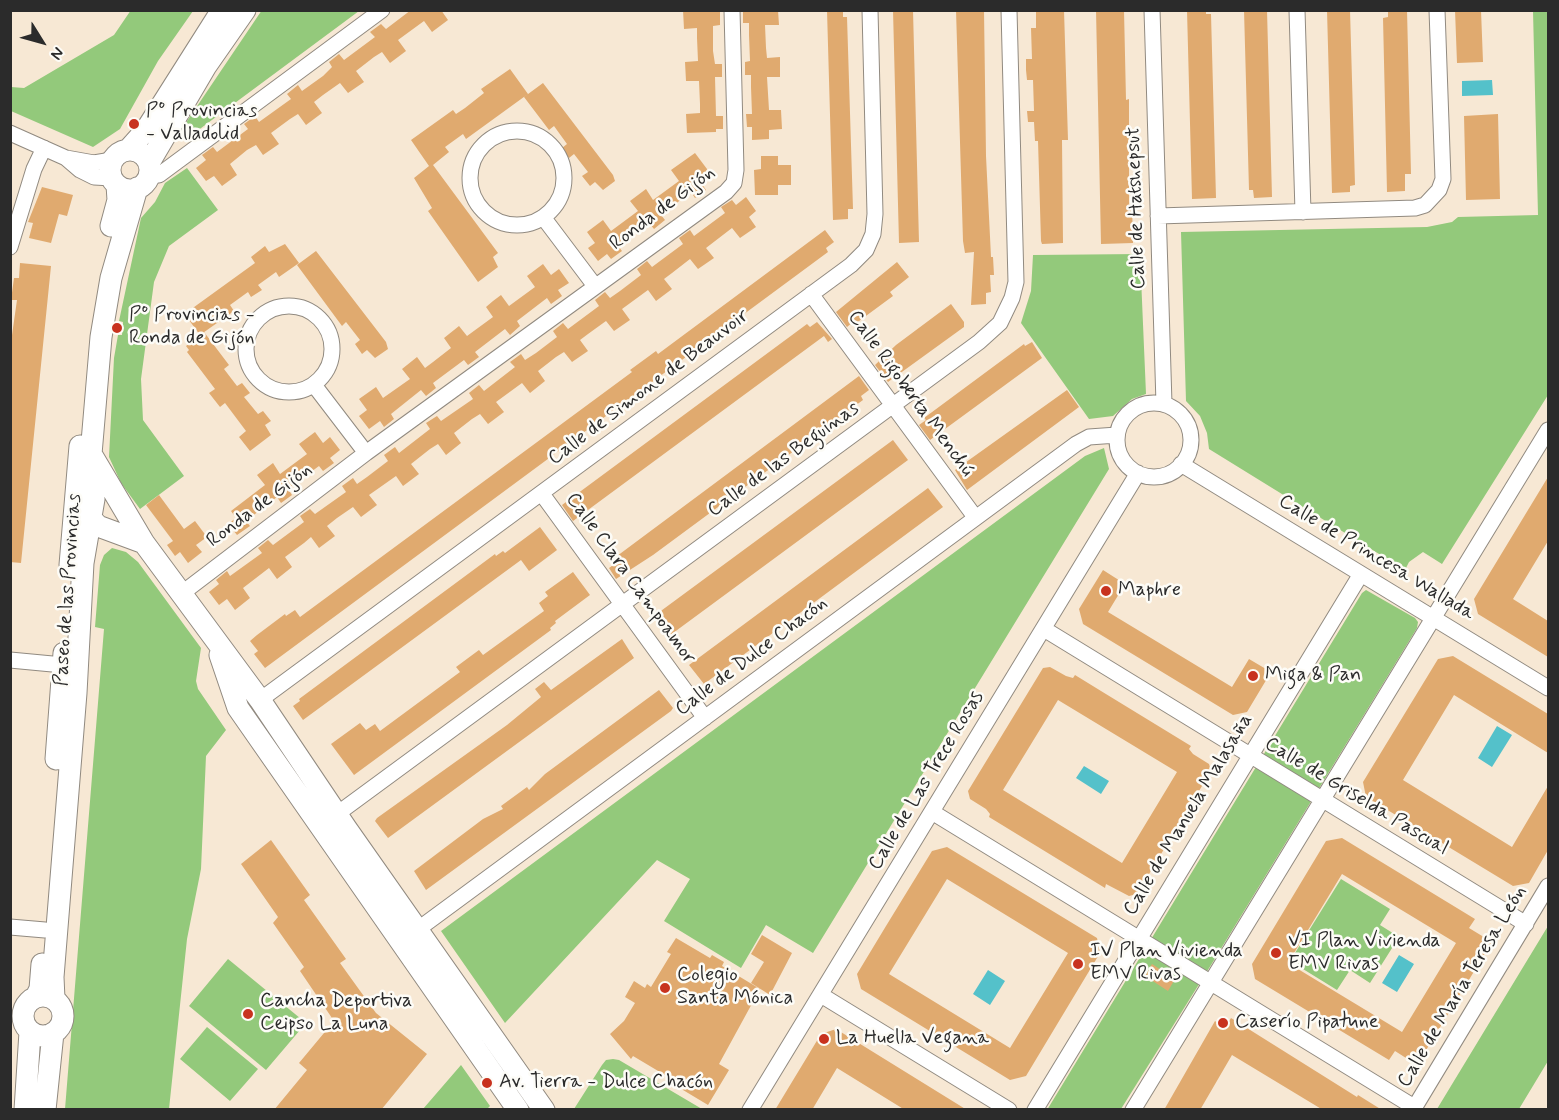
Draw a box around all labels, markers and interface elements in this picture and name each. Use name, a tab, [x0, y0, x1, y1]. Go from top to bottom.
north arrow	[12, 12, 72, 72]
text: N	[45, 43, 68, 64]
place label: Pº Provincias - Valladolid	[146, 100, 257, 147]
marker: Pº Provincias - Valladolid	[127, 117, 141, 131]
street label: Calle de Hatshepsut	[1122, 126, 1152, 290]
street label: Ronda de Gijón	[606, 162, 720, 256]
place label: Pº Provincias - Ronda de Gijón	[129, 304, 255, 351]
street label: Calle de Simone de Beauvoir	[544, 305, 754, 471]
street label: Calle Rigoberta Menchú	[842, 306, 978, 482]
marker: Pº Provincias - Ronda de Gijón	[110, 321, 124, 335]
street label: Calle de las Beguinas	[704, 397, 864, 523]
street label: Ronda de Gijón	[203, 459, 317, 553]
street label: Calle Clara Campoamor	[560, 489, 700, 669]
street label: Calle de Princesa Wallada	[1274, 490, 1478, 626]
street label: Paseo de las Provincias	[50, 493, 88, 687]
place label: Maphre	[1118, 579, 1181, 603]
marker: Maphre	[1099, 584, 1113, 598]
street label: Calle de Dulce Chacón	[671, 592, 833, 722]
place label: Miga & Pan	[1265, 664, 1361, 688]
marker: Miga & Pan	[1246, 669, 1260, 683]
street label: Calle de Las Trece Rosas	[864, 687, 990, 875]
street label: Calle de Manuela Malasaña	[1119, 710, 1259, 920]
street label: Calle de Griselda Pascual	[1260, 733, 1452, 861]
street label: Calle de María Teresa León	[1393, 882, 1533, 1092]
place label: VI Plan Vivienda EMV Rivas	[1288, 930, 1440, 977]
place label: IV Plan Vivienda EMV Rivas	[1090, 940, 1243, 987]
marker: VI Plan Vivienda EMV Rivas	[1269, 946, 1283, 960]
marker: IV Plan Vivienda EMV Rivas	[1071, 957, 1085, 971]
place label: Colegio Santa Mónica	[677, 964, 793, 1011]
marker: Colegio Santa Mónica	[658, 981, 672, 995]
place label: Cancha Deportiva Ceipso La Luna	[260, 990, 412, 1037]
marker: Cancha Deportiva Ceipso La Luna	[241, 1007, 255, 1021]
place label: Caserío Pipatune	[1235, 1011, 1379, 1035]
marker: Caserío Pipatune	[1216, 1016, 1230, 1030]
place label: La Huella Vegana	[836, 1027, 989, 1051]
marker: La Huella Vegana	[817, 1032, 831, 1046]
place label: Av. Tierra - Dulce Chacón	[499, 1071, 713, 1095]
marker: Av. Tierra - Dulce Chacón	[480, 1076, 494, 1090]

